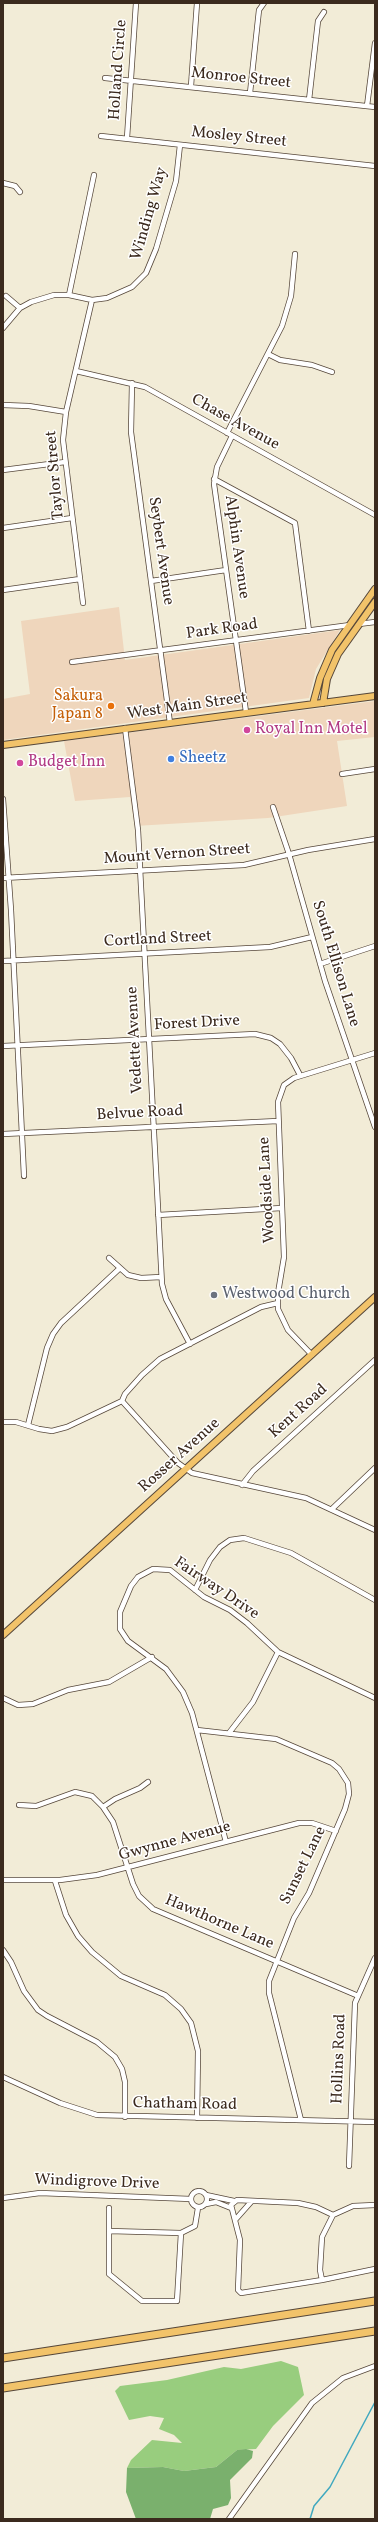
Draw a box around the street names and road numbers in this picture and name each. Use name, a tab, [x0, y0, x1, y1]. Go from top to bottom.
street label: Holland Circle	[106, 19, 132, 121]
street label: Monroe Street	[190, 64, 292, 94]
street label: Mosley Street	[190, 123, 288, 153]
street label: Winding Way	[128, 165, 172, 263]
street label: Chase Avenue	[188, 391, 282, 455]
street label: Taylor Street	[43, 429, 69, 521]
street label: Alphin Avenue	[219, 494, 253, 600]
street label: Seybert Avenue	[143, 496, 177, 606]
street label: Park Road	[185, 615, 259, 645]
street label: West Main Street	[126, 689, 248, 725]
street label: Mount Vernon Street	[103, 840, 251, 870]
street label: South Ellison Lane	[307, 899, 363, 1029]
street label: Cortland Street	[104, 928, 212, 952]
street label: Vedette Avenue	[124, 986, 148, 1094]
street label: Forest Drive	[154, 1012, 240, 1036]
street label: Belvue Road	[96, 1102, 184, 1126]
street label: Woodside Lane	[256, 1136, 280, 1244]
street label: Kent Road	[266, 1381, 332, 1443]
street label: Rosser Avenue	[135, 1415, 225, 1497]
street label: Fairway Drive	[170, 1554, 262, 1624]
street label: Gwynne Avenue	[117, 1818, 233, 1866]
street label: Sunset Lane	[277, 1824, 331, 1908]
street label: Hawthorne Lane	[162, 1891, 276, 1955]
street label: Hollins Road	[329, 2013, 351, 2105]
street label: Chatham Road	[133, 2094, 237, 2116]
street label: Windigrove Drive	[34, 2171, 160, 2195]

